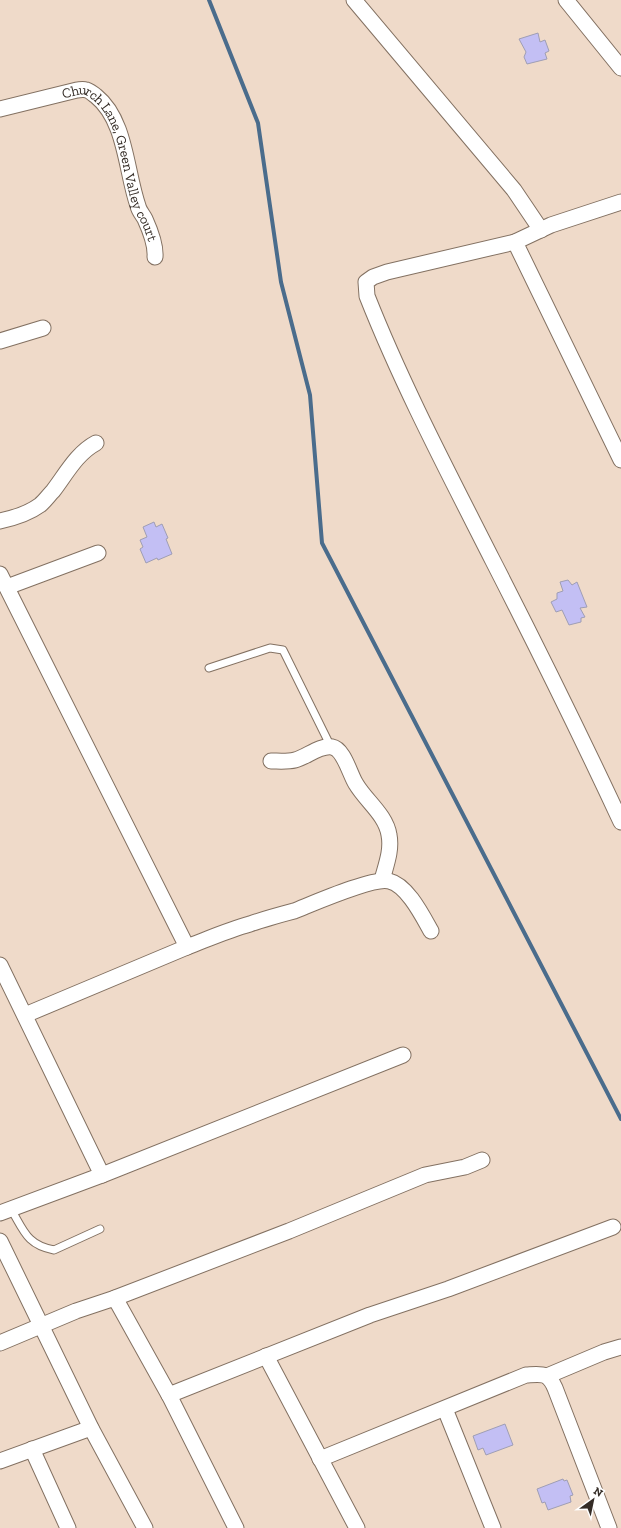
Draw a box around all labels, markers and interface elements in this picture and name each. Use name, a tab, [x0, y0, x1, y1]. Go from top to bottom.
street label: Church Lane, Green Valley court	[60, 82, 161, 244]
north arrow	[573, 1480, 613, 1520]
text: N	[591, 1484, 606, 1500]

